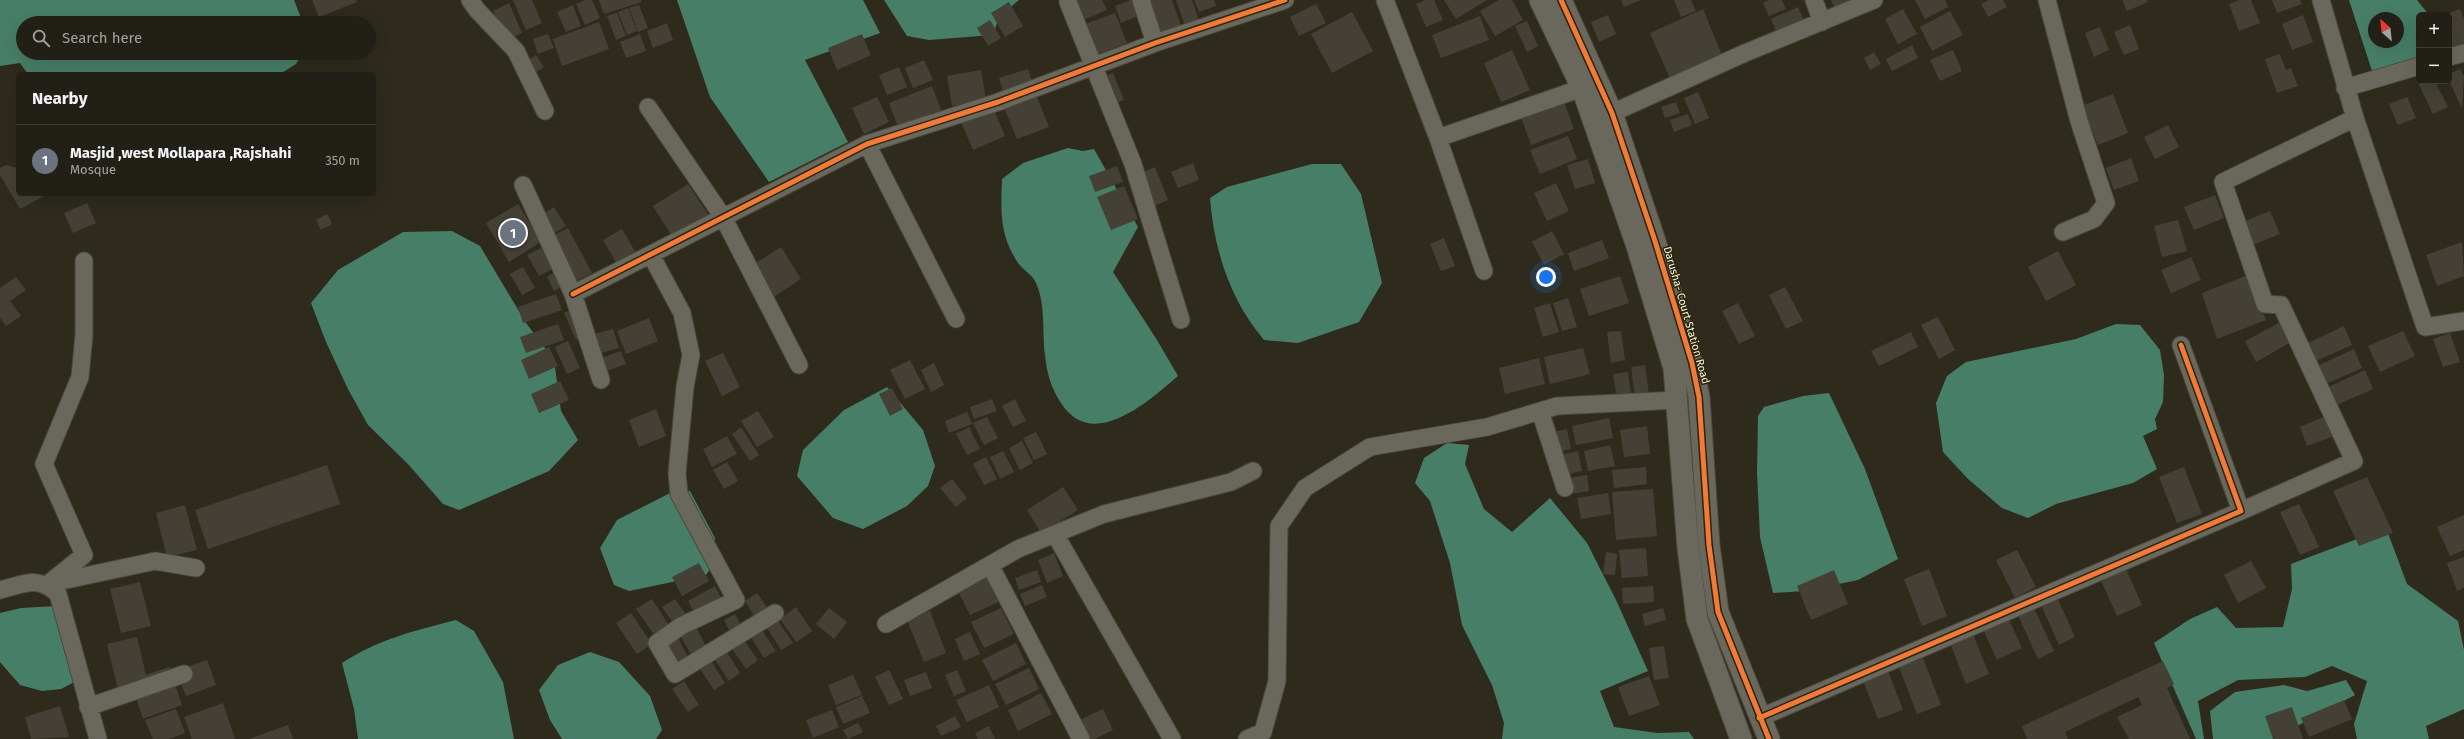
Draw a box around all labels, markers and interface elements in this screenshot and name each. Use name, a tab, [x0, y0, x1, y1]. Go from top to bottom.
north arrow	[2368, 12, 2404, 48]
map controls	[2416, 12, 2452, 84]
button: +	[2416, 12, 2452, 48]
search box	[16, 16, 376, 60]
icon: search	[30, 27, 52, 49]
text: Search here	[62, 29, 142, 47]
button: −	[2416, 48, 2452, 84]
text: Nearby	[32, 88, 87, 109]
text: Masjid ,west Mollapara ,Rajshahi	[70, 144, 291, 162]
text: 1	[42, 153, 48, 168]
text: 350 m	[325, 153, 360, 168]
text: Mosque	[70, 162, 116, 177]
pin: 1	[500, 218, 526, 248]
street label: Darusha- Court Station Road	[1661, 245, 1712, 385]
your location	[1536, 267, 1556, 287]

